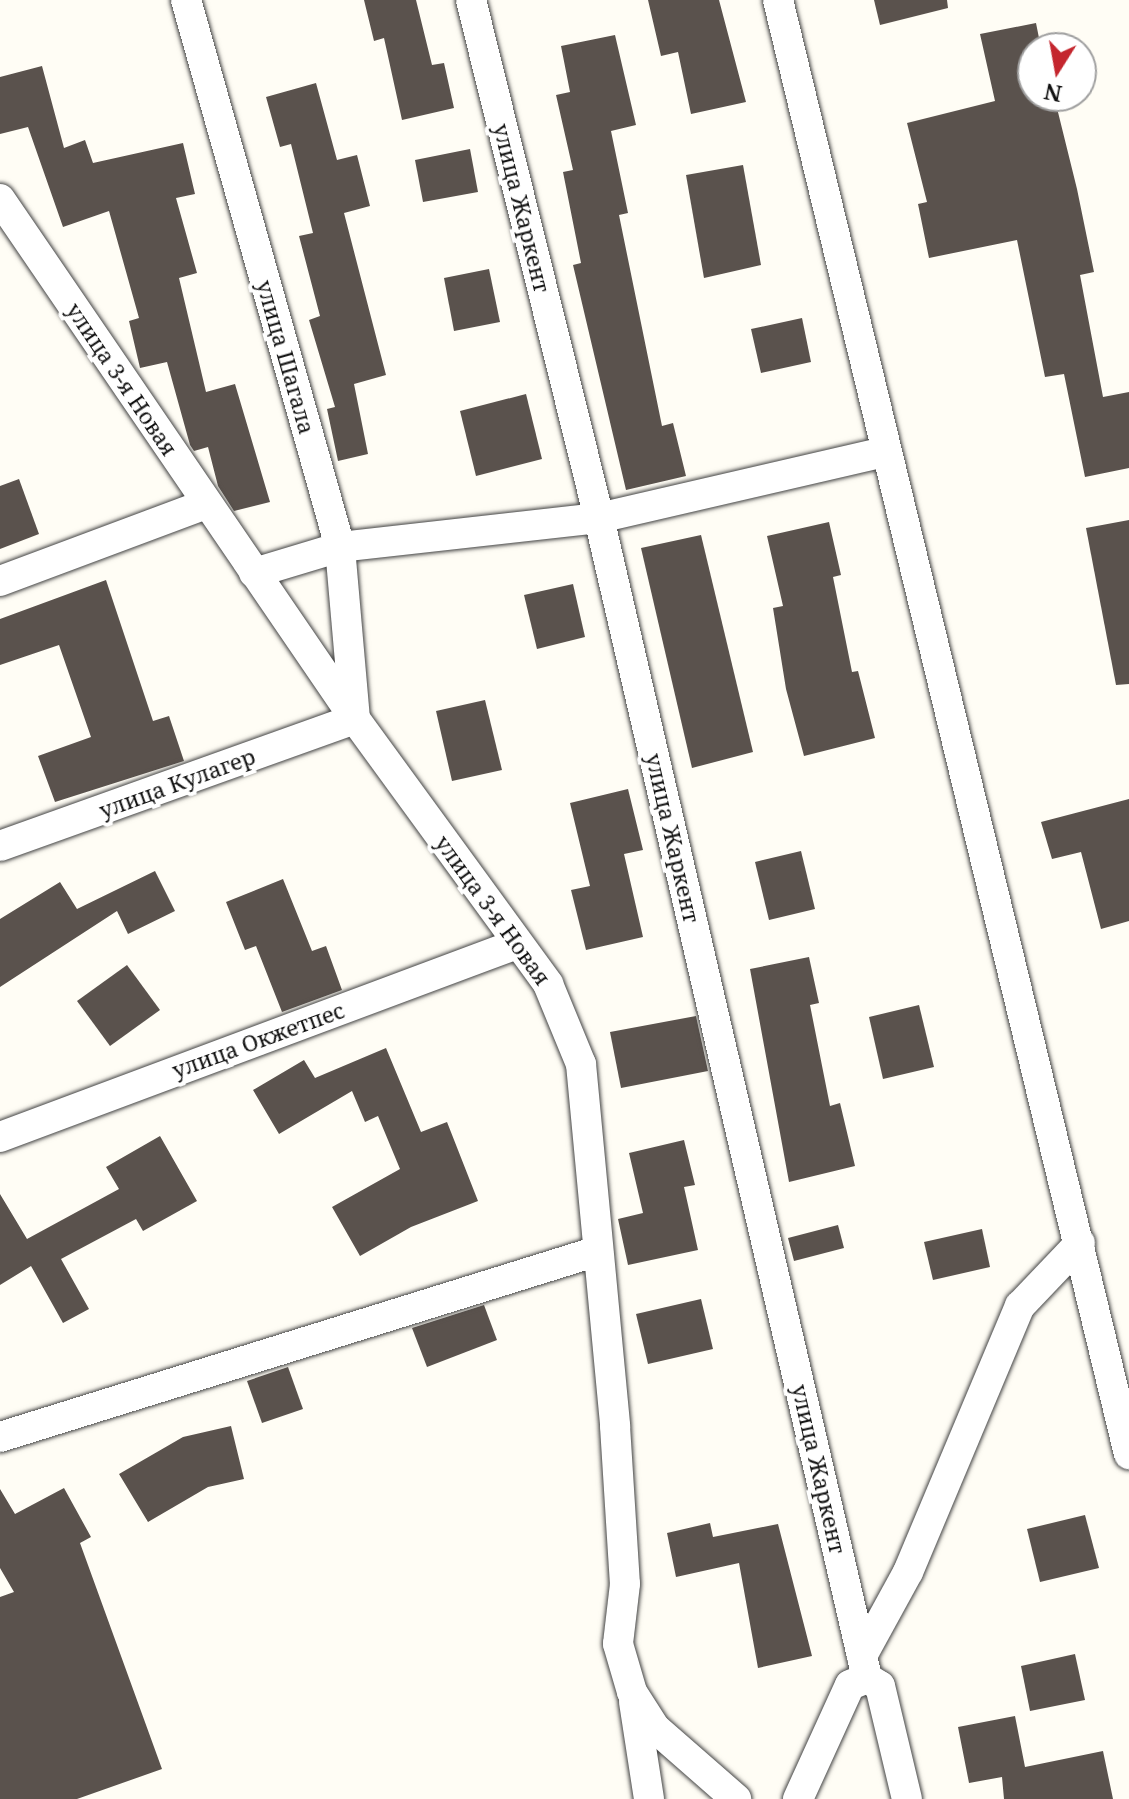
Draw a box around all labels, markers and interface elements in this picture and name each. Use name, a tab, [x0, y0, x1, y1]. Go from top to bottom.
north arrow	[1017, 32, 1097, 112]
text: N	[1041, 77, 1064, 110]
street label: улица Жаркент	[488, 121, 556, 295]
street label: улица Шагала	[251, 277, 321, 437]
street label: улица 3-я Новая	[61, 298, 183, 460]
street label: улица Кулагер	[95, 743, 259, 823]
street label: улица Жаркент	[641, 751, 705, 925]
street label: улица 3-я Новая	[430, 830, 556, 990]
street label: улица Окжетпес	[168, 997, 348, 1083]
street label: улица Жаркент	[787, 1382, 851, 1556]

